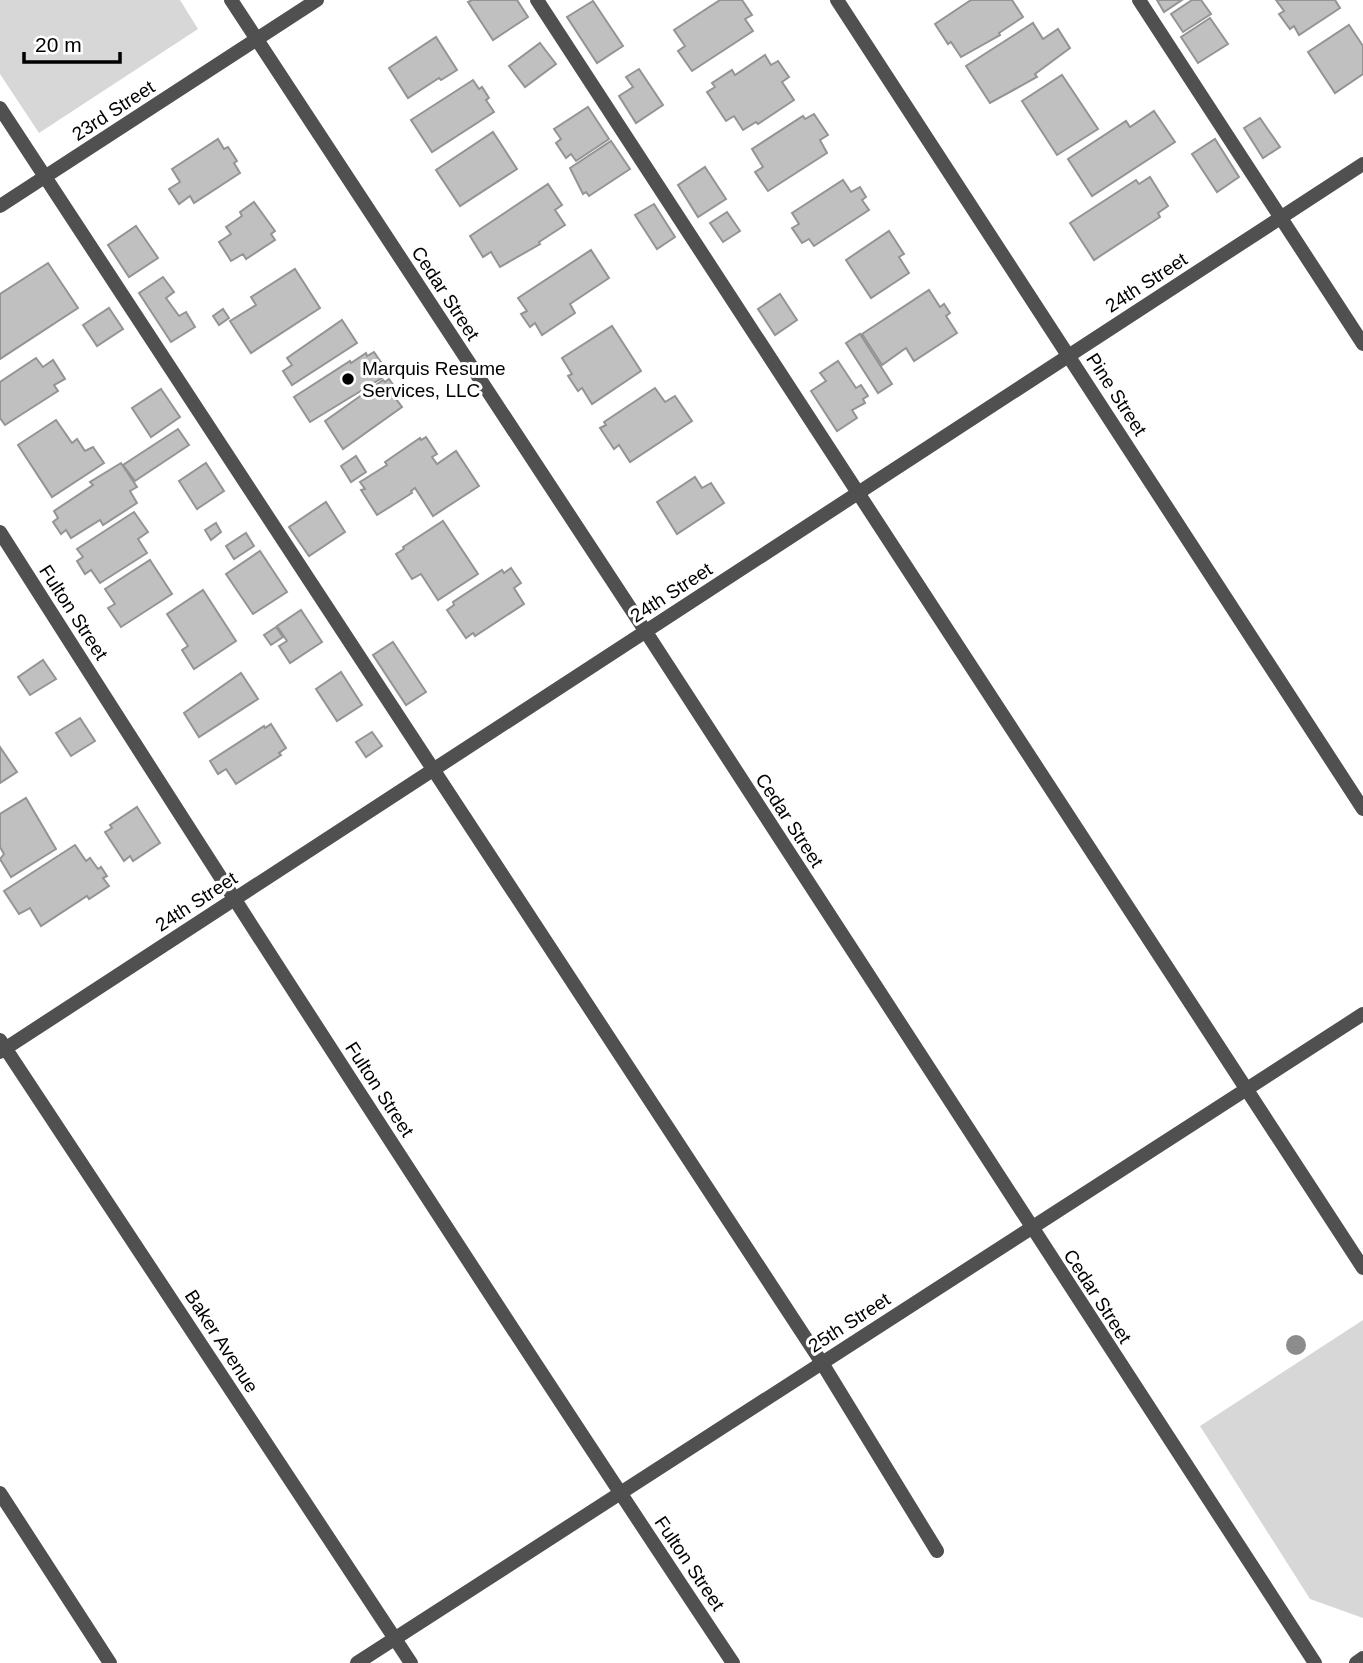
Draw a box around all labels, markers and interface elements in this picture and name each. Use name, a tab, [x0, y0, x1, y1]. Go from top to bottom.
scale bar	[24, 21, 121, 65]
text: 20 m	[35, 33, 82, 56]
street label: 23rd Street	[68, 76, 159, 145]
street label: Cedar Street	[407, 242, 484, 345]
street label: 24th Street	[1102, 248, 1192, 317]
street label: Pine Street	[1082, 349, 1151, 440]
place label: Marquis Resume Services, LLC	[362, 358, 506, 401]
marker: Marquis Resume Services, LLC	[340, 371, 356, 387]
street label: 24th Street	[627, 558, 717, 627]
street label: Fulton Street	[35, 561, 112, 664]
street label: Cedar Street	[751, 769, 828, 872]
street label: 24th Street	[152, 867, 242, 936]
street label: Fulton Street	[341, 1038, 418, 1141]
street label: Cedar Street	[1059, 1245, 1136, 1348]
street label: Baker Avenue	[181, 1286, 263, 1396]
street label: 25th Street	[805, 1288, 895, 1357]
street label: Fulton Street	[650, 1512, 729, 1615]

